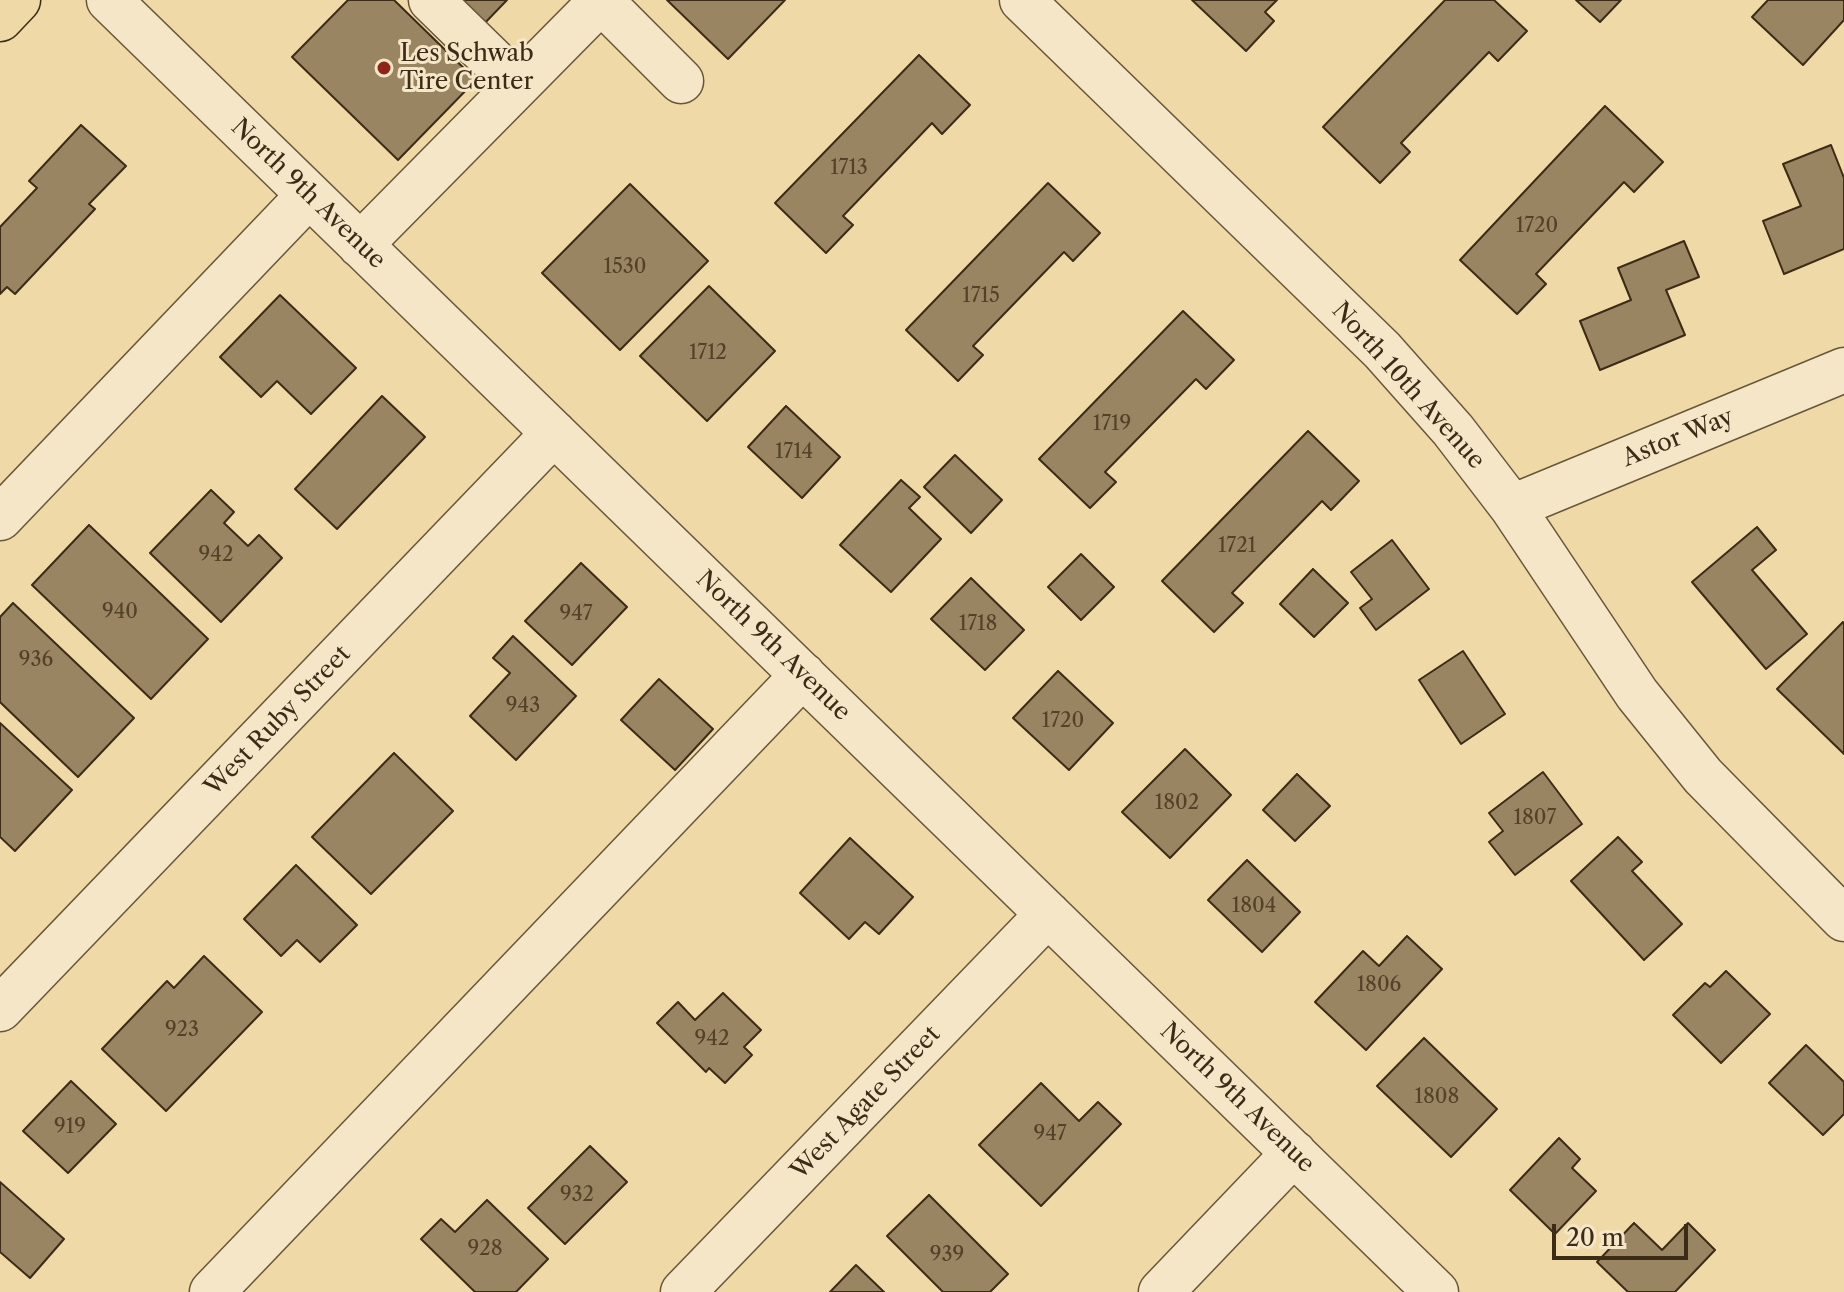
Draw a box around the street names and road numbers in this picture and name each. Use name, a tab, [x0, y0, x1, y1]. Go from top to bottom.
street label: North 9th Avenue	[225, 113, 391, 275]
street label: North 10th Avenue	[1326, 297, 1490, 475]
street label: Astor Way	[1618, 403, 1738, 473]
street label: North 9th Avenue	[690, 565, 856, 727]
street label: West Ruby Street	[199, 640, 357, 802]
street label: North 9th Avenue	[1154, 1017, 1320, 1179]
street label: West Agate Street	[785, 1020, 947, 1186]

